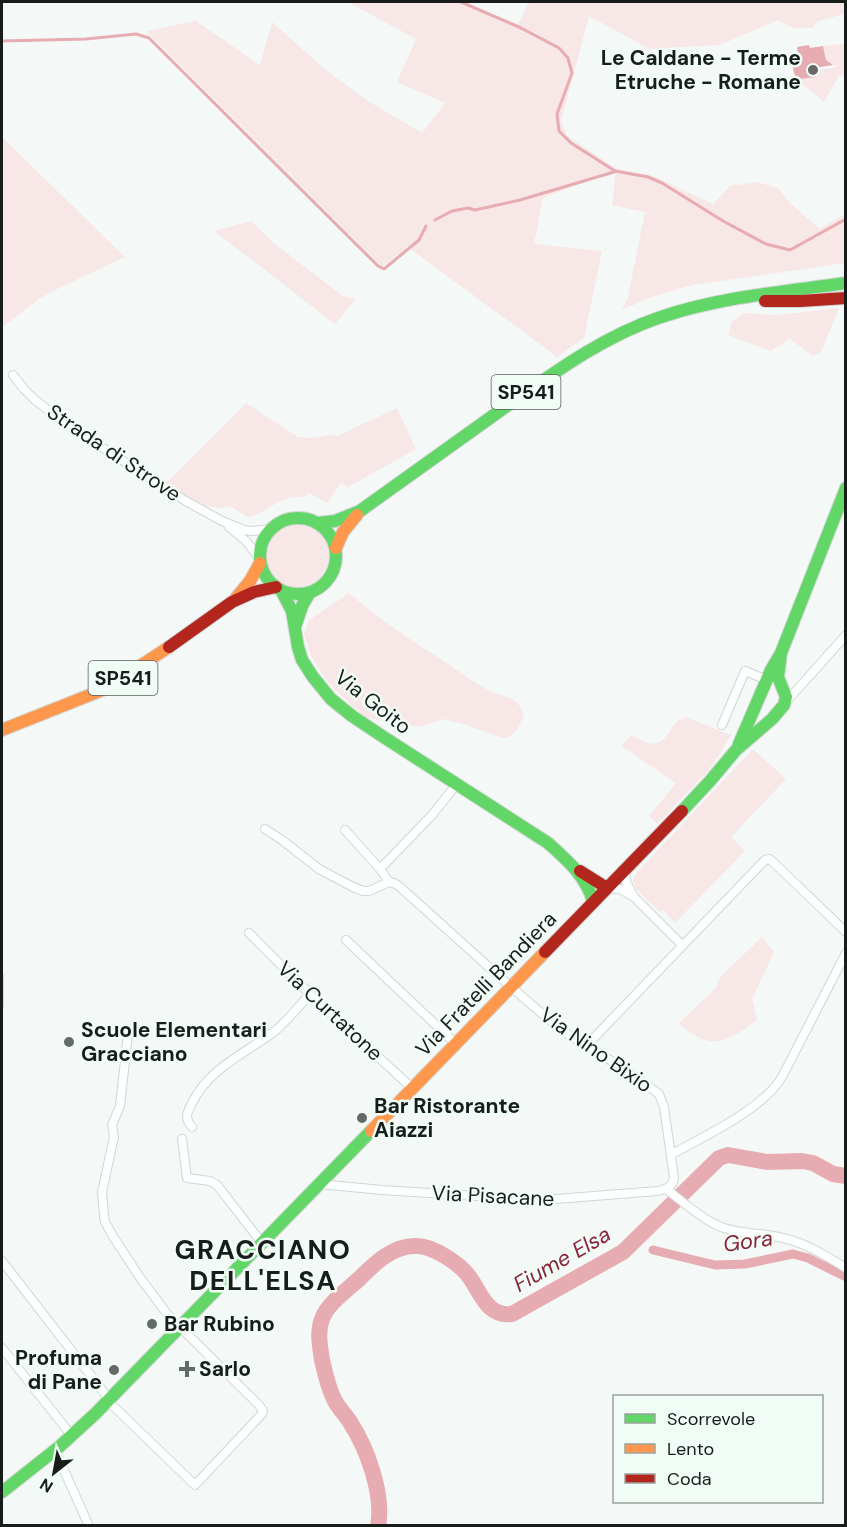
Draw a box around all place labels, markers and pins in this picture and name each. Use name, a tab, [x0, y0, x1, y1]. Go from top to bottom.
place label: Le Caldane - Terme Etruche - Romane	[601, 44, 801, 96]
marker: Le Caldane - Terme Etruche - Romane	[806, 63, 820, 77]
place label: Scuole Elementari Gracciano	[81, 1016, 267, 1068]
marker: Scuole Elementari Gracciano	[62, 1035, 76, 1049]
place label: Bar Ristorante Aiazzi	[374, 1092, 520, 1144]
marker: Bar Ristorante Aiazzi	[355, 1111, 369, 1125]
place label: Bar Rubino	[164, 1310, 275, 1338]
marker: Bar Rubino	[145, 1317, 159, 1331]
place label: Profuma di Pane	[15, 1344, 102, 1396]
place label: Sarlo	[199, 1355, 251, 1383]
marker: Sarlo	[180, 1362, 194, 1376]
marker: Profuma di Pane	[107, 1363, 121, 1377]

